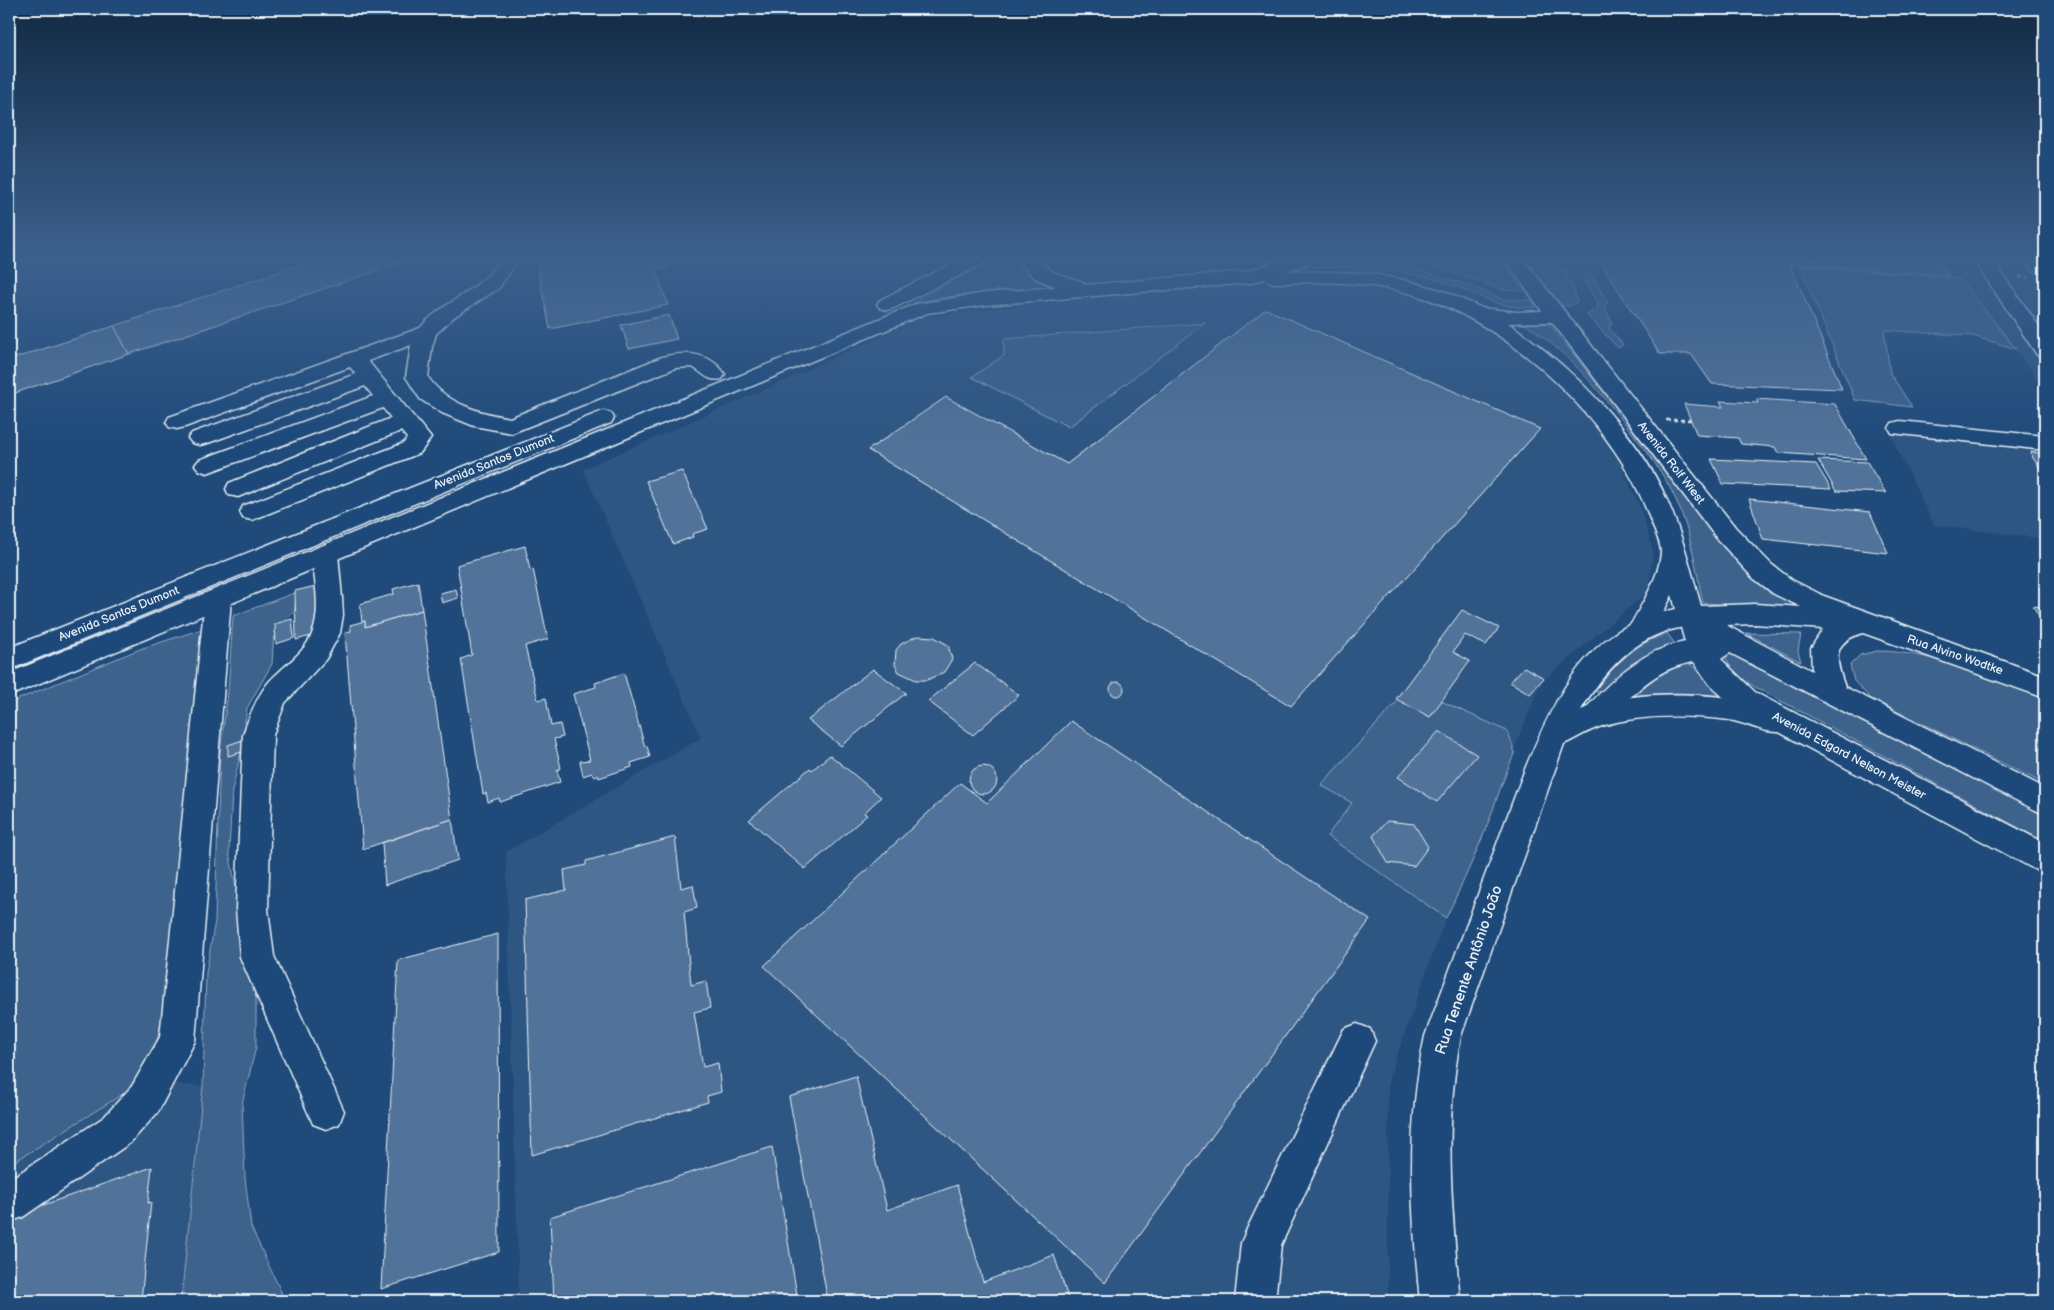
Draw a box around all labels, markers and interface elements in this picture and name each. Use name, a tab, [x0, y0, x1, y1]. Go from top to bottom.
street label: Avenida Rolf Wiest	[1634, 419, 1708, 508]
street label: Avenida Santos Dumont	[431, 431, 557, 493]
street label: Avenida Santos Dumont	[56, 583, 182, 645]
street label: Rua Alvino Wodtke	[1905, 632, 2005, 678]
street label: Avenida Edgard Nelson Meister	[1770, 709, 1929, 803]
street label: Rua Tenente Antônio João	[1431, 883, 1507, 1057]

